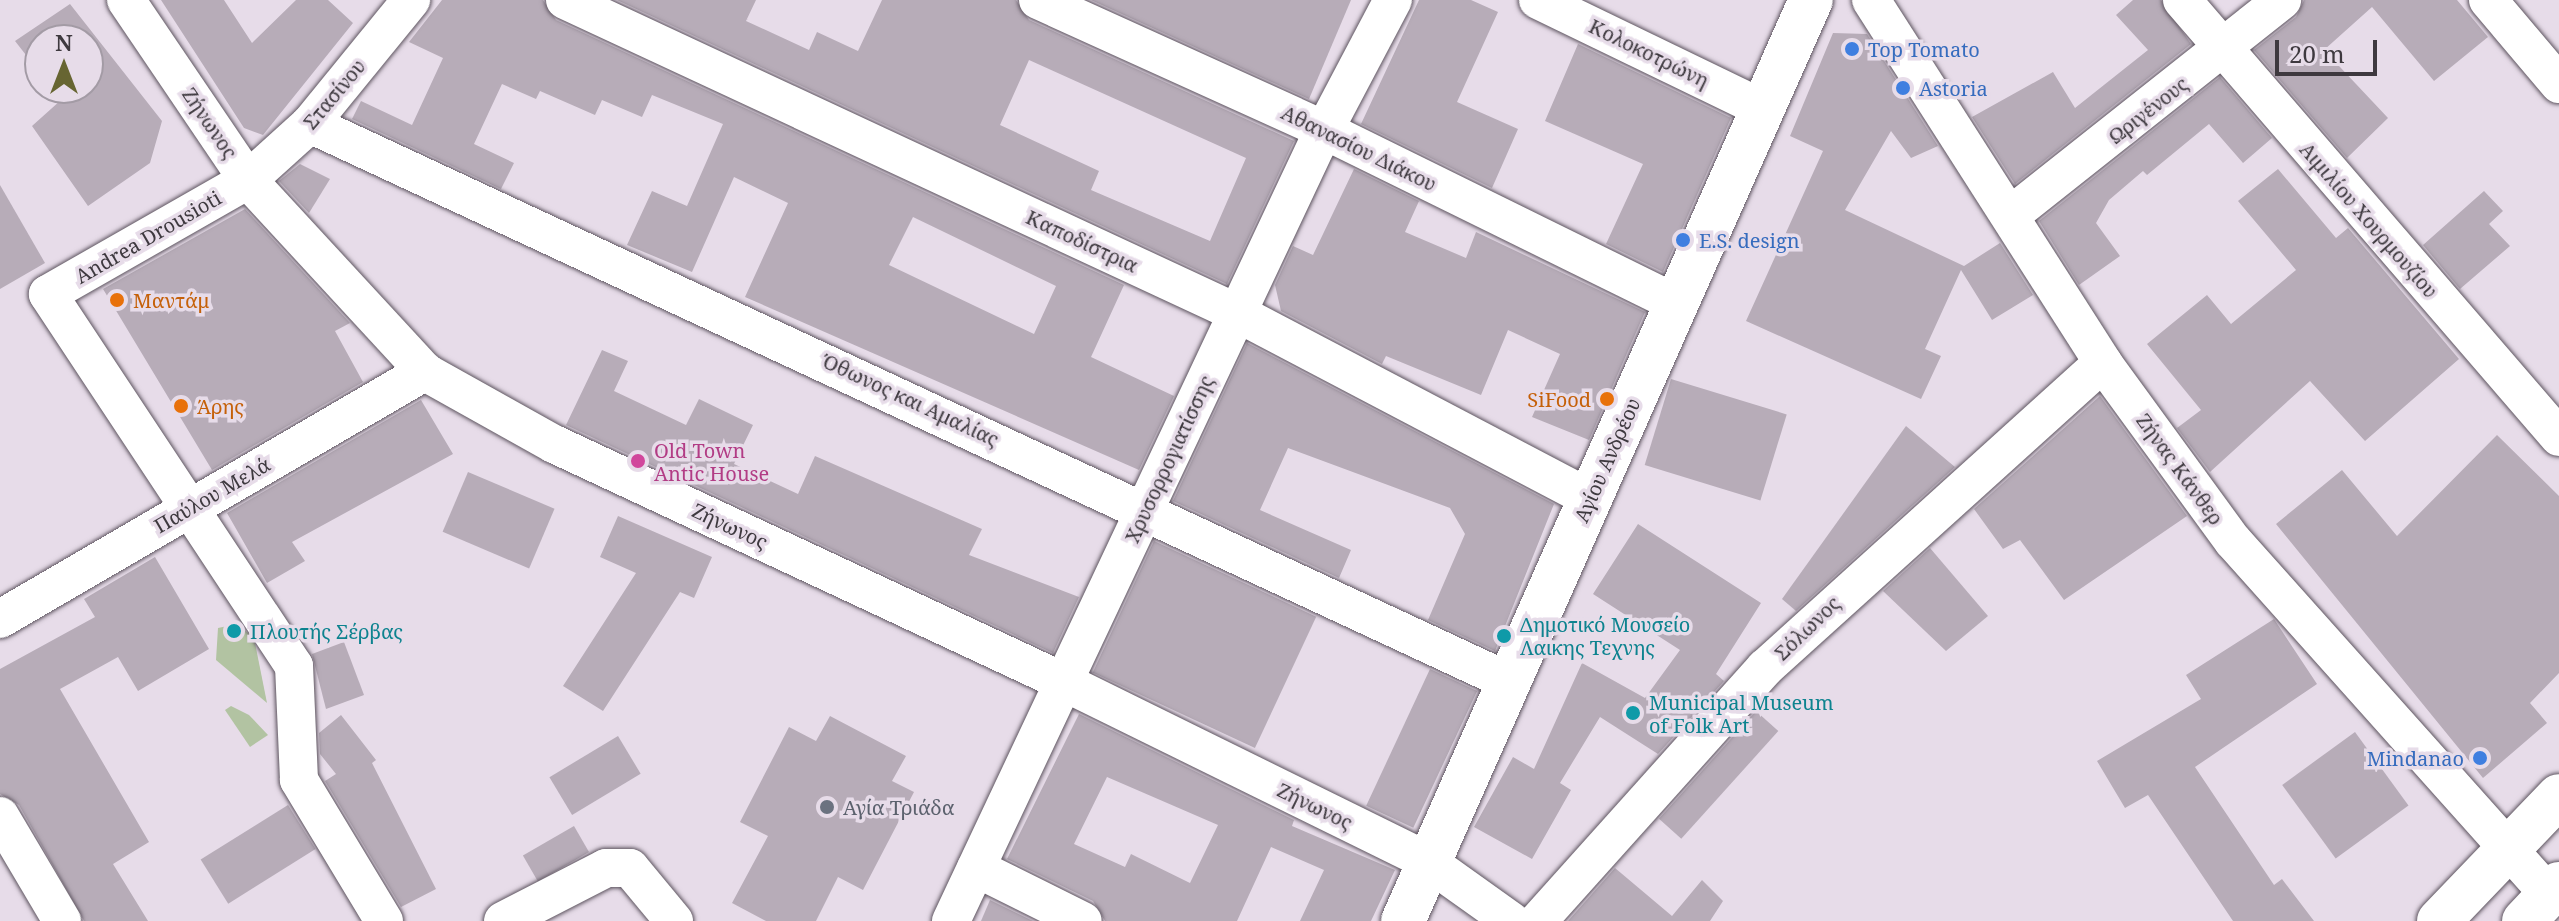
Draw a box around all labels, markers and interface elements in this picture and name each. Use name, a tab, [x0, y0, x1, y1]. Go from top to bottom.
street label: Κολοκοτρώνη	[1585, 14, 1713, 92]
north arrow	[24, 24, 104, 104]
scale bar	[2279, 24, 2381, 74]
text: N	[55, 27, 73, 57]
place label: Top Tomato	[1868, 37, 1980, 61]
text: 20 m	[2289, 37, 2345, 70]
marker: Top Tomato	[1843, 40, 1861, 58]
street label: Στασίνου	[298, 54, 370, 134]
street label: Ωριγένους	[2104, 72, 2192, 148]
place label: Astoria	[1919, 76, 1988, 100]
marker: Astoria	[1894, 79, 1912, 97]
street label: Ζήνωνος	[178, 83, 242, 163]
street label: Αθανασίου Διάκου	[1278, 100, 1440, 196]
street label: Αιμιλίου Χουρμουζίου	[2295, 137, 2443, 303]
street label: Andrea Drousioti	[71, 185, 225, 289]
street label: Καποδίστρια	[1022, 205, 1142, 277]
place label: E.S. design	[1699, 228, 1800, 252]
marker: E.S. design	[1674, 231, 1692, 249]
place label: Μαντάμ	[133, 288, 210, 312]
marker: Μαντάμ	[108, 291, 126, 309]
street label: Όθωνος και Αμαλίας	[819, 349, 1003, 451]
street label: Χρυσορρογιατίσσης	[1120, 372, 1218, 546]
place label: SiFood	[1527, 387, 1591, 411]
marker: SiFood	[1598, 390, 1616, 408]
place label: Άρης	[197, 394, 244, 418]
street label: Αγίου Ανδρέου	[1569, 394, 1645, 526]
marker: Άρης	[172, 397, 190, 415]
street label: Ζήνας Κάνθερ	[2132, 409, 2228, 529]
place label: Old Town Antic House	[654, 438, 769, 485]
street label: Παύλου Μελά	[150, 452, 274, 538]
marker: Old Town Antic House	[629, 452, 647, 470]
street label: Ζήνωνος	[688, 498, 772, 554]
street label: Σόλωνος	[1769, 591, 1845, 665]
place label: Δημοτικό Μουσείο Λαικης Τεχνης	[1520, 612, 1690, 659]
place label: Πλουτής Σέρβας	[250, 619, 403, 643]
marker: Πλουτής Σέρβας	[225, 622, 243, 640]
marker: Δημοτικό Μουσείο Λαικης Τεχνης	[1495, 627, 1513, 645]
place label: Municipal Museum of Folk Art	[1649, 690, 1834, 737]
marker: Municipal Museum of Folk Art	[1624, 704, 1642, 722]
place label: Mindanao	[2367, 746, 2464, 770]
marker: Mindanao	[2471, 749, 2489, 767]
street label: Ζήνωνος	[1274, 778, 1356, 834]
place label: Αγία Τριάδα	[843, 795, 954, 819]
marker: Αγία Τριάδα	[818, 798, 836, 816]

